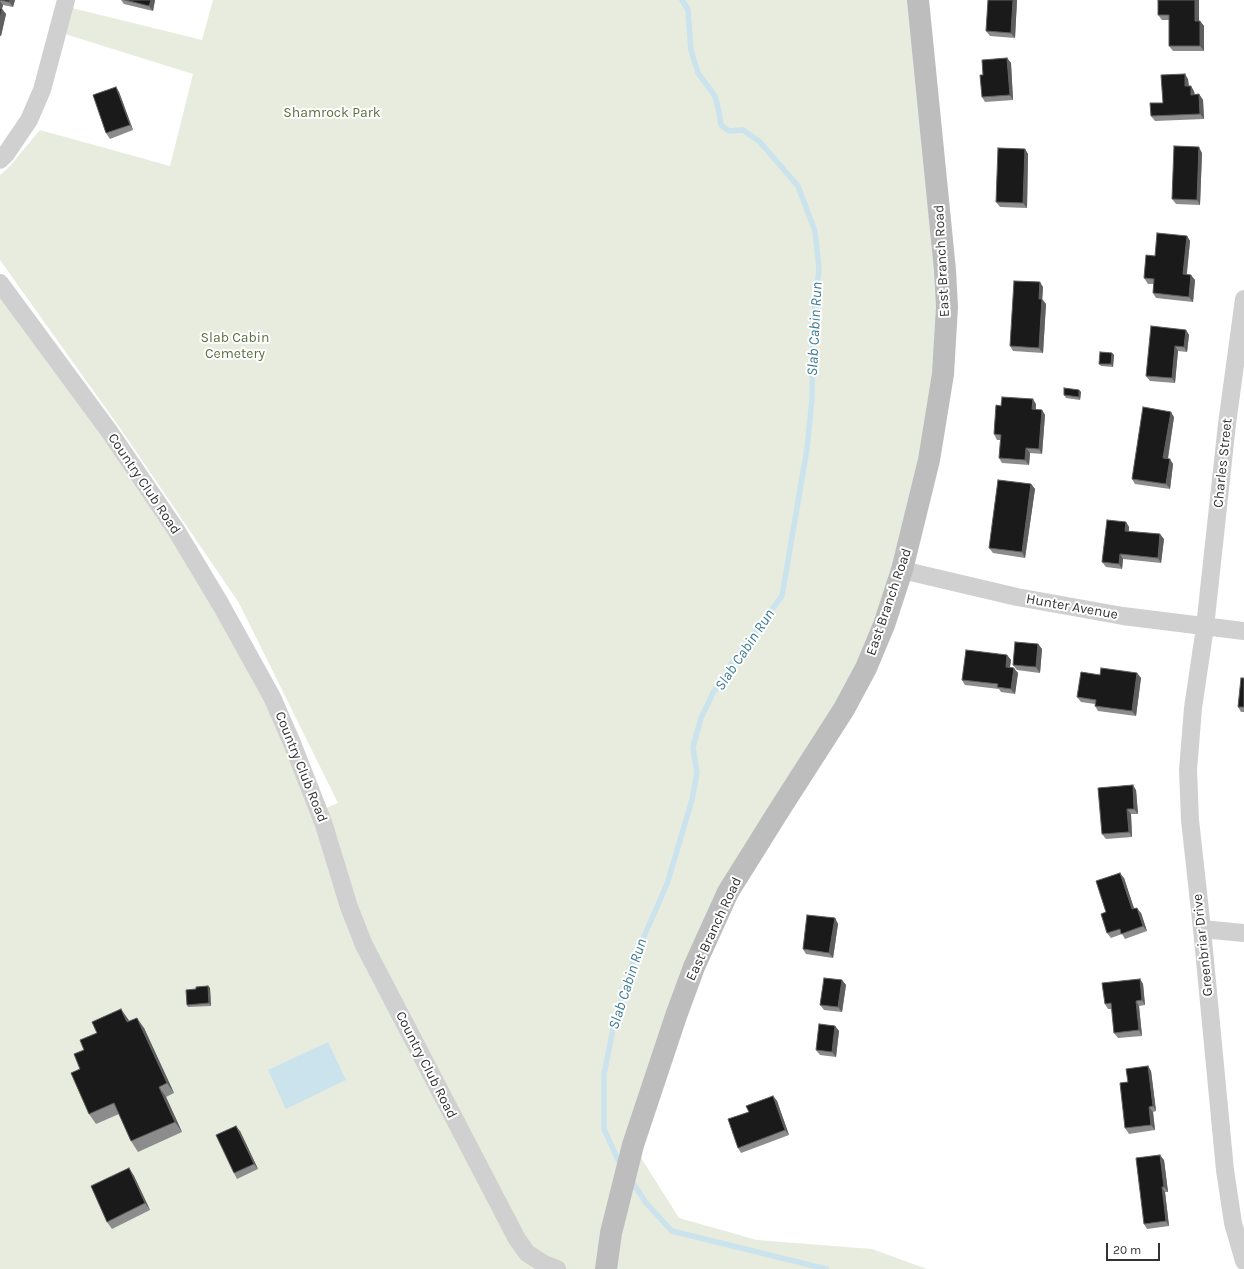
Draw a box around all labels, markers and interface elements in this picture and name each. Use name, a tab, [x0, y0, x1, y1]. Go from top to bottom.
park label: Shamrock Park	[283, 105, 381, 121]
street label: East Branch Road	[931, 204, 953, 318]
water label: Slab Cabin Run	[804, 281, 826, 377]
park label: Slab Cabin Cemetery	[201, 330, 269, 362]
street label: Charles Street	[1210, 417, 1236, 509]
street label: Country Club Road	[104, 430, 184, 538]
street label: East Branch Road	[863, 546, 915, 658]
street label: Hunter Avenue	[1025, 591, 1119, 623]
water label: Slab Cabin Run	[711, 606, 779, 694]
street label: Country Club Road	[271, 709, 331, 825]
street label: East Branch Road	[683, 874, 745, 984]
street label: Greenbriar Drive	[1189, 893, 1217, 997]
water label: Slab Cabin Run	[605, 936, 651, 1032]
street label: Country Club Road	[392, 1009, 460, 1121]
scale bar	[1108, 1235, 1162, 1261]
text: 20 m	[1113, 1243, 1141, 1257]

